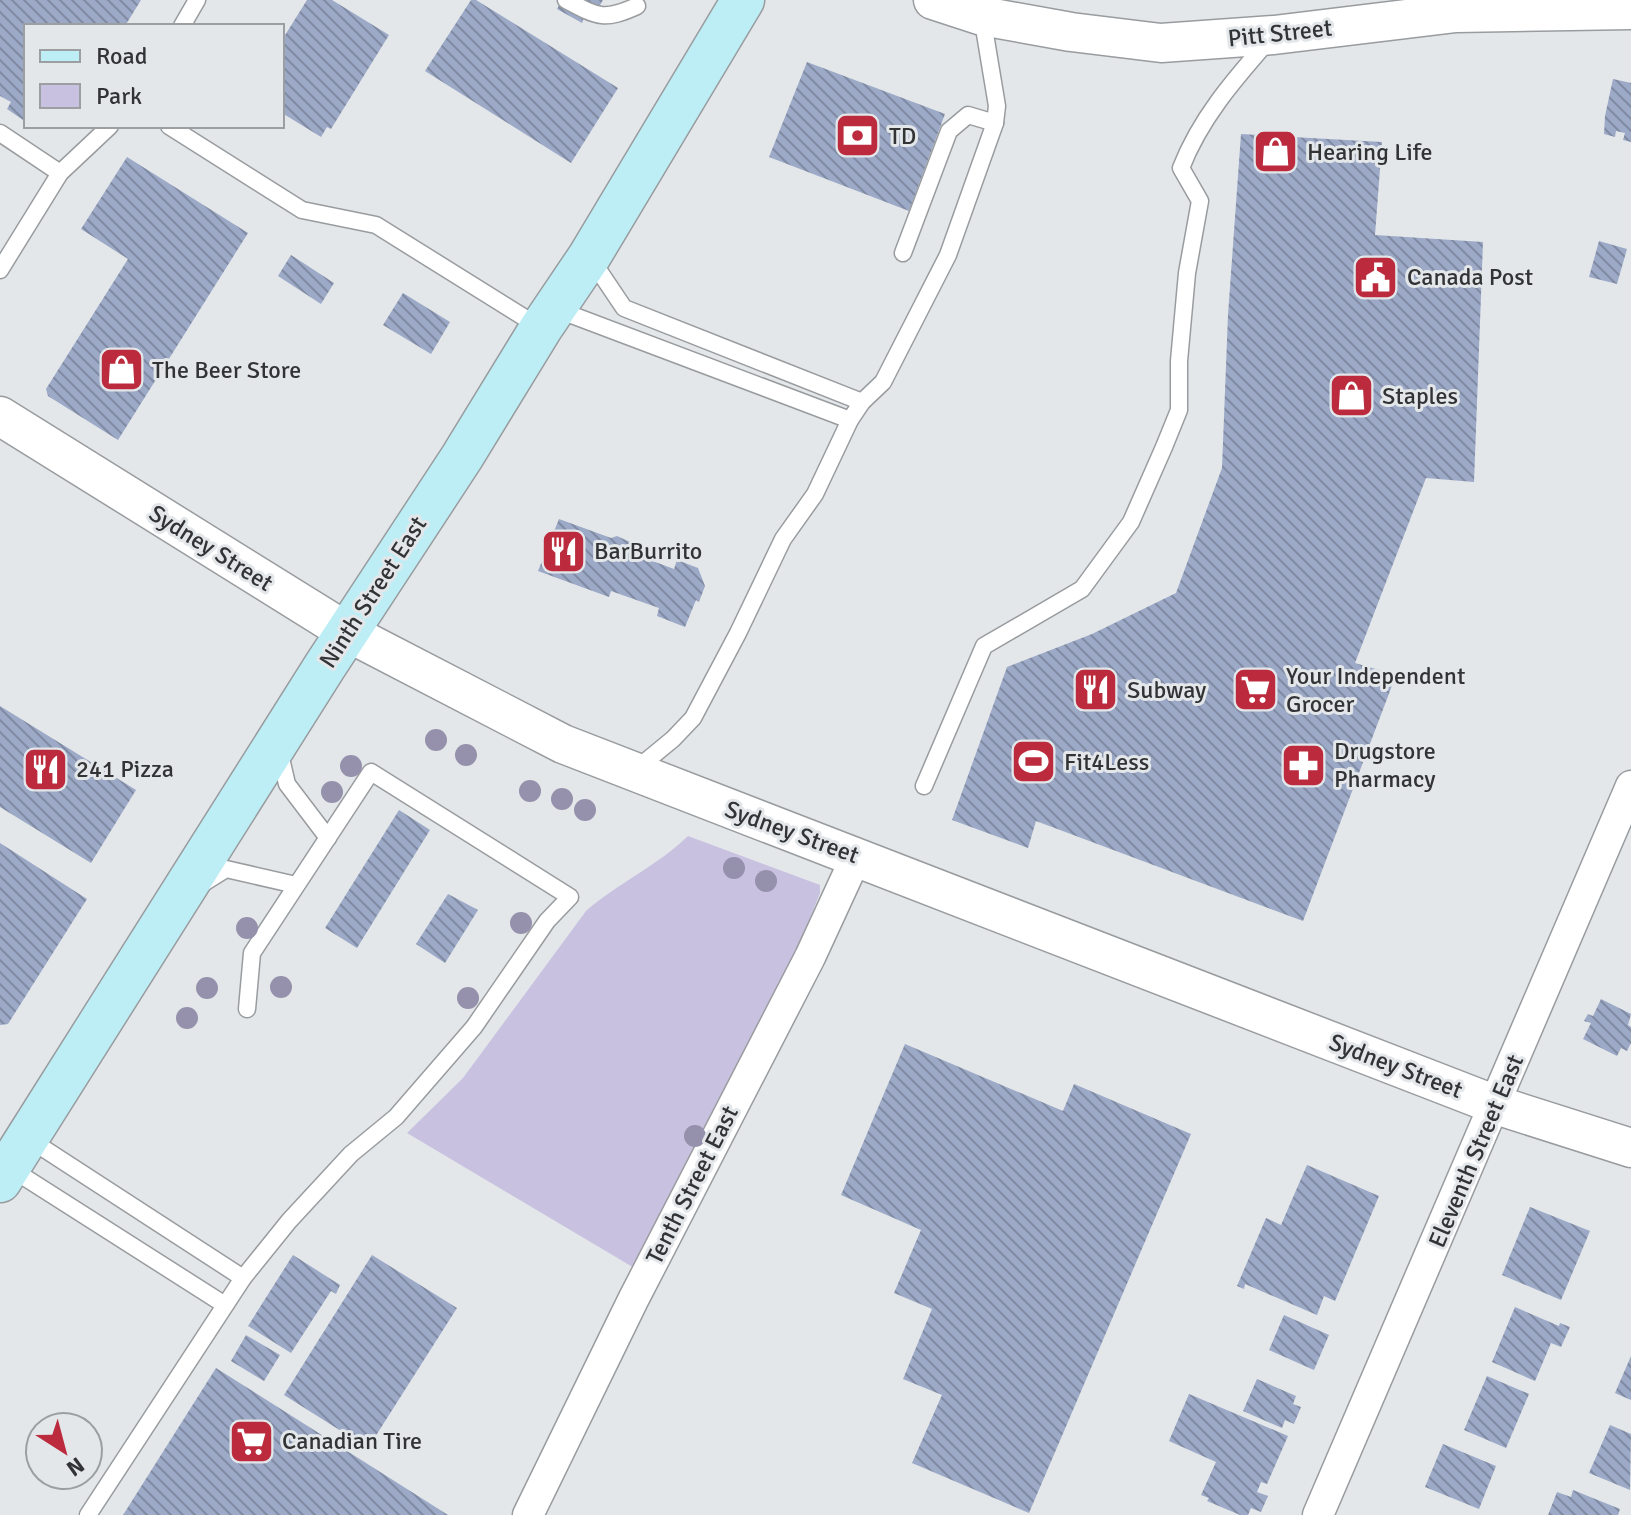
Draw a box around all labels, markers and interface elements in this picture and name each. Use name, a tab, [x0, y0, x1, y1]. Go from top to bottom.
street label: Pitt Street	[1226, 13, 1334, 53]
legend	[24, 24, 284, 128]
text: Road	[96, 41, 147, 71]
text: Park	[96, 81, 142, 111]
bank icon: TD	[834, 112, 882, 160]
place label: TD	[889, 121, 916, 151]
shop icon: Hearing Life	[1252, 128, 1300, 176]
place label: Hearing Life	[1307, 137, 1432, 167]
public building icon: Canada Post	[1352, 253, 1400, 301]
place label: Canada Post	[1407, 262, 1533, 292]
shop icon: The Beer Store	[97, 346, 145, 394]
place label: The Beer Store	[152, 355, 301, 385]
shop icon: Staples	[1327, 372, 1375, 420]
place label: Staples	[1382, 381, 1458, 411]
street label: Sydney Street	[144, 498, 278, 598]
street label: Ninth Street East	[313, 510, 433, 674]
restaurant icon: BarBurrito	[539, 527, 587, 575]
place label: BarBurrito	[594, 536, 702, 566]
place label: Your Independent Grocer	[1286, 661, 1465, 719]
restaurant icon: Subway	[1072, 666, 1120, 714]
supermarket icon: Your Independent Grocer	[1231, 666, 1279, 714]
place label: Subway	[1127, 675, 1206, 705]
place label: Drugstore Pharmacy	[1334, 736, 1436, 794]
sports icon: Fit4Less	[1009, 738, 1057, 786]
pharmacy icon: Drugstore Pharmacy	[1279, 741, 1327, 789]
restaurant icon: 241 Pizza	[21, 745, 69, 793]
place label: Fit4Less	[1064, 747, 1149, 777]
place label: 241 Pizza	[76, 754, 174, 784]
street label: Sydney Street	[721, 794, 863, 870]
street label: Sydney Street	[1325, 1027, 1467, 1105]
street label: Eleventh Street East	[1422, 1050, 1530, 1252]
street label: Tenth Street East	[639, 1101, 745, 1269]
north arrow	[24, 1411, 104, 1491]
supermarket icon: Canadian Tire	[227, 1417, 275, 1465]
place label: Canadian Tire	[282, 1426, 422, 1456]
text: N	[61, 1451, 90, 1482]

